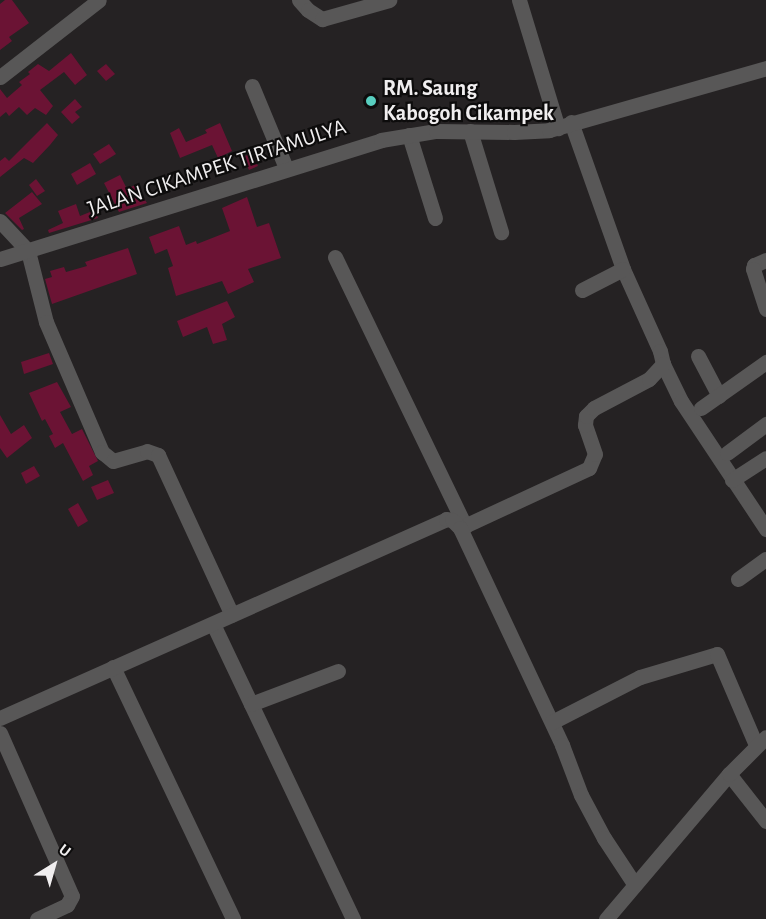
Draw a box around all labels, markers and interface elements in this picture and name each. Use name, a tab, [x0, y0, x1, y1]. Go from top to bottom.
place label: RM. Saung Kabogoh Cikampek	[383, 75, 554, 126]
marker: RM. Saung Kabogoh Cikampek	[364, 94, 378, 108]
street label: JALAN CIKAMPEK TIRTAMULYA	[85, 114, 349, 222]
north arrow	[24, 835, 84, 895]
text: U	[56, 841, 74, 860]

